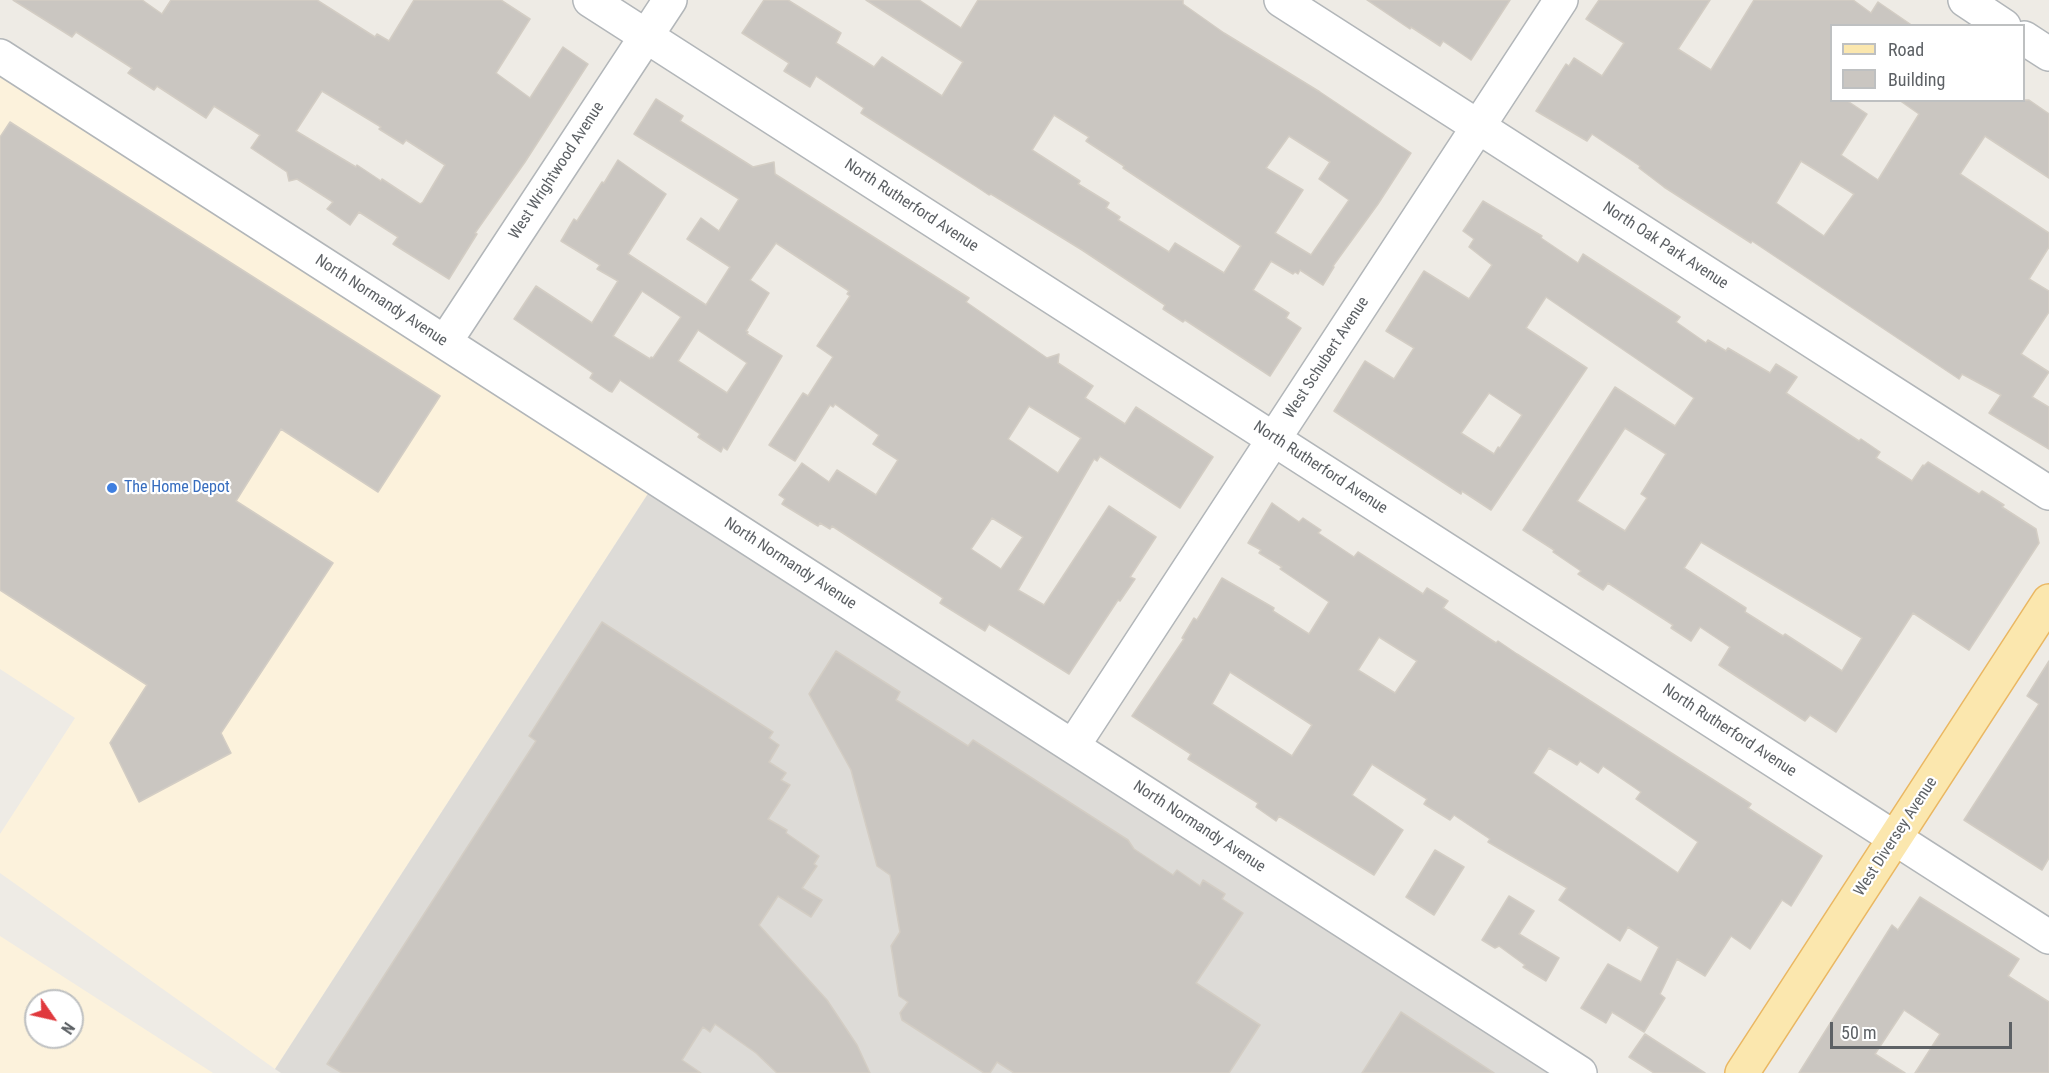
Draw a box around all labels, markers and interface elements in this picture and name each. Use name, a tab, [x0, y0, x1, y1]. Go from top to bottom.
legend	[1830, 24, 2025, 102]
text: Road	[1888, 39, 1924, 60]
text: Building	[1888, 69, 1945, 90]
street label: West Wrightwood Avenue	[505, 99, 609, 243]
street label: North Rutherford Avenue	[840, 155, 982, 257]
street label: North Oak Park Avenue	[1599, 198, 1731, 294]
street label: North Normandy Avenue	[311, 251, 451, 351]
street label: West Schubert Avenue	[1280, 293, 1374, 423]
street label: North Rutherford Avenue	[1249, 417, 1391, 519]
place label: The Home Depot	[124, 478, 230, 498]
marker: The Home Depot	[105, 481, 119, 495]
street label: North Normandy Avenue	[720, 514, 860, 614]
street label: North Rutherford Avenue	[1658, 680, 1800, 782]
street label: West Diversey Avenue	[1850, 774, 1942, 900]
street label: North Normandy Avenue	[1129, 777, 1269, 877]
north arrow	[24, 989, 84, 1049]
scale bar	[1833, 1010, 2014, 1048]
text: N	[57, 1019, 78, 1038]
text: 50 m	[1841, 1022, 1876, 1043]

